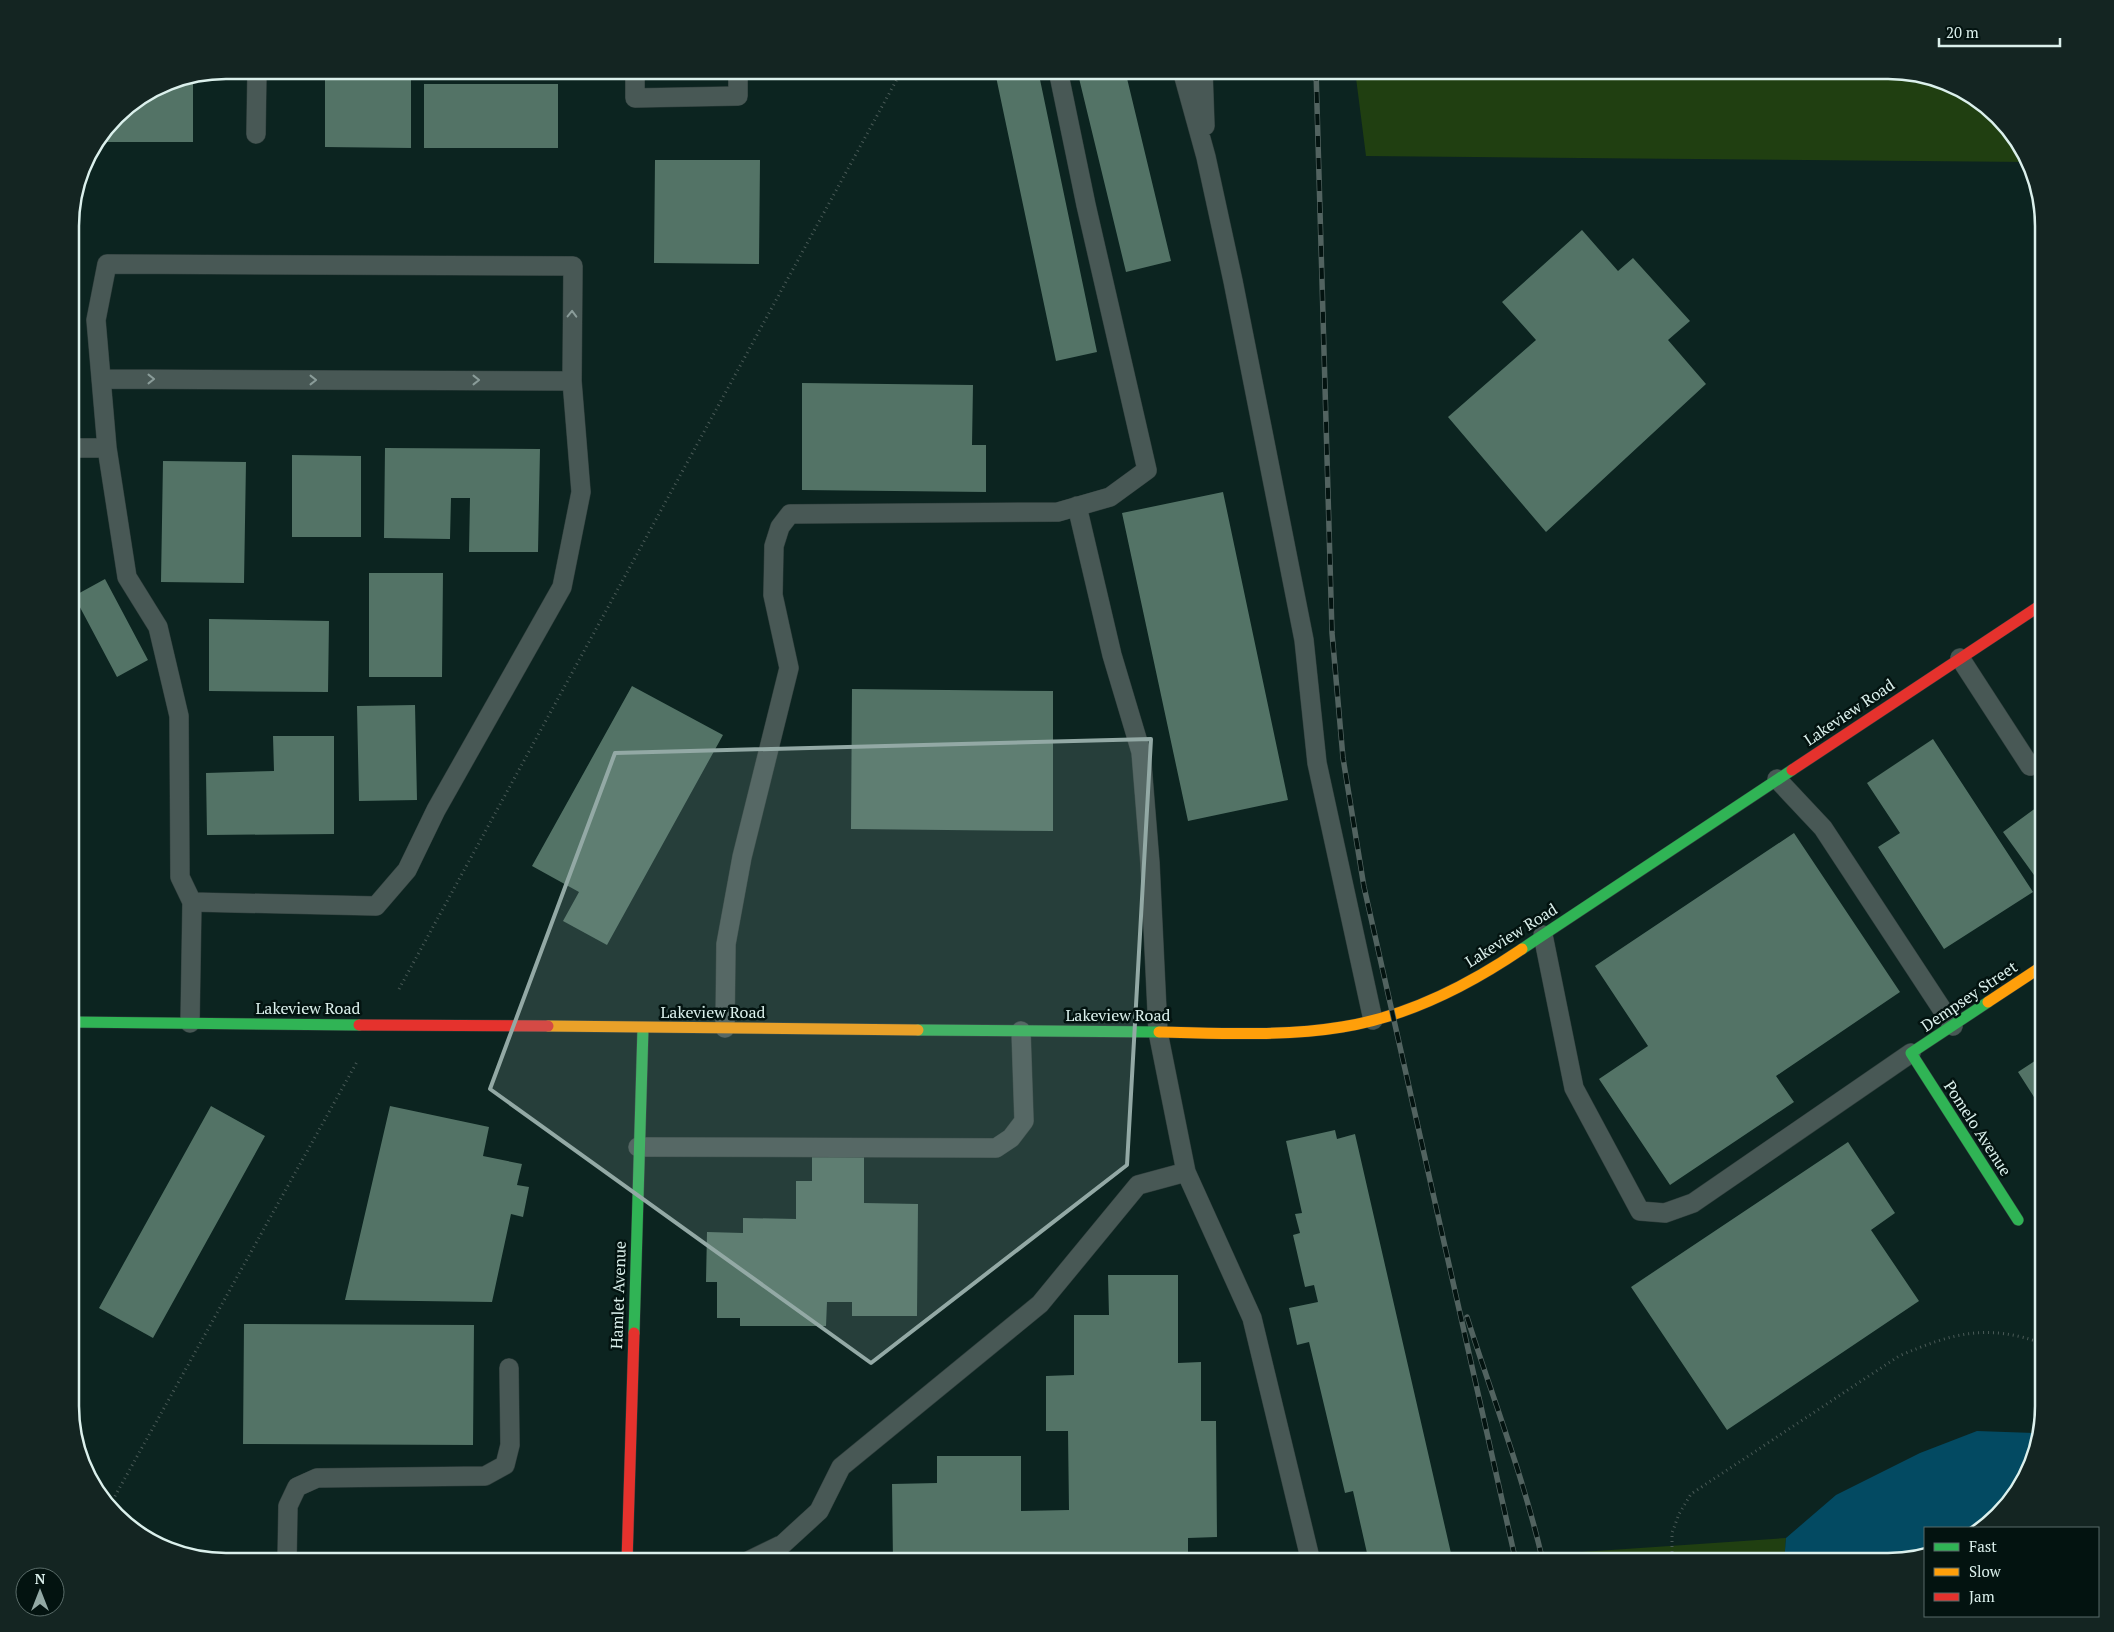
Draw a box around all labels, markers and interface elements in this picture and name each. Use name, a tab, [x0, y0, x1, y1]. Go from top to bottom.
scale bar	[1939, 15, 2060, 47]
text: 20 m	[1946, 22, 1979, 42]
one-way arrow	[567, 310, 578, 318]
one-way arrow	[147, 374, 155, 384]
one-way arrow	[310, 375, 317, 385]
one-way arrow	[472, 375, 480, 385]
street label: Lakeview Road	[1799, 673, 1899, 750]
street label: Lakeview Road	[1461, 898, 1561, 972]
street label: Dempsey Street	[1917, 956, 2021, 1036]
street label: Lakeview Road	[256, 997, 361, 1019]
street label: Lakeview Road	[661, 1001, 766, 1023]
street label: Lakeview Road	[1066, 1004, 1171, 1026]
street label: Pomelo Avenue	[1939, 1076, 2017, 1180]
street label: Hamlet Avenue	[605, 1240, 631, 1350]
legend	[1924, 1527, 2099, 1617]
text: Fast	[1969, 1536, 1997, 1556]
text: Slow	[1969, 1561, 2002, 1581]
north arrow	[15, 1567, 65, 1617]
text: N	[35, 1569, 46, 1588]
text: Jam	[1969, 1586, 1995, 1606]

